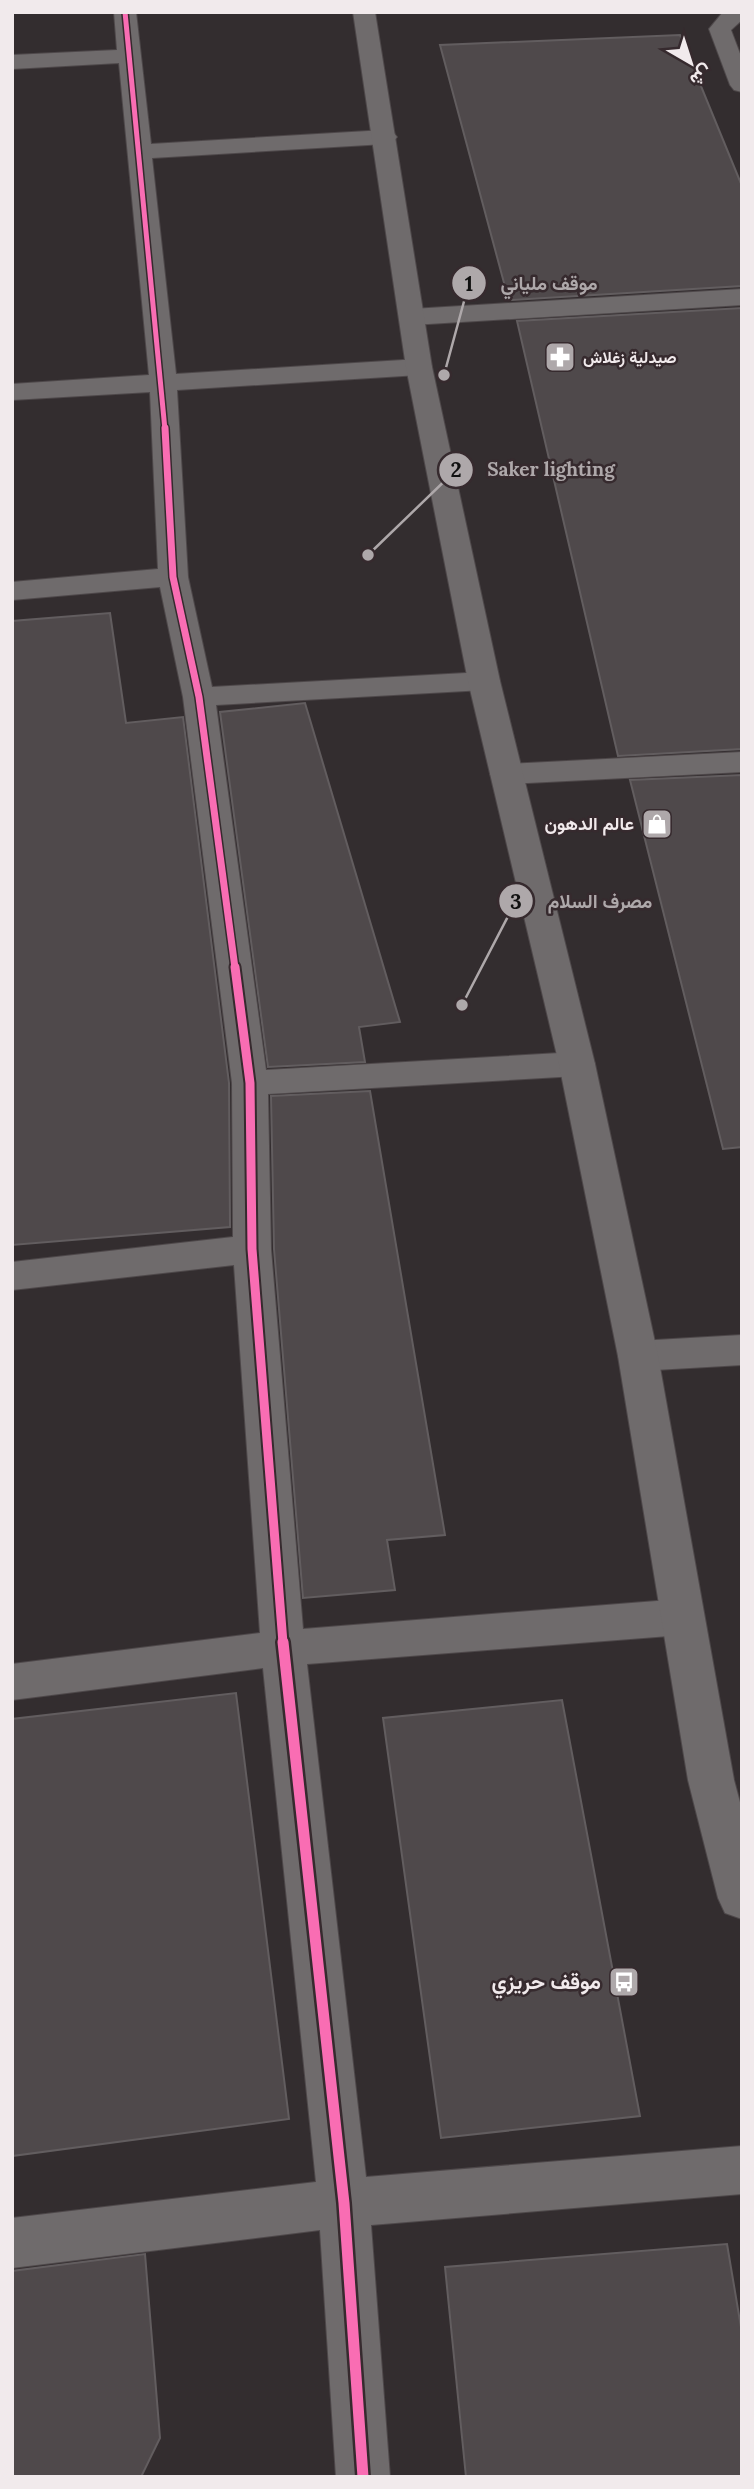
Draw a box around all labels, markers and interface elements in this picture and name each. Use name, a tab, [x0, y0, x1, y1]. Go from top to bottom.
north arrow	[656, 28, 726, 98]
text: ش	[685, 60, 718, 93]
callout: موقف ملياني	[451, 263, 611, 303]
text: 1	[465, 270, 473, 297]
text: موقف ملياني	[500, 271, 598, 300]
pharmacy icon: صيدلية زغلاش	[543, 340, 577, 374]
place label: صيدلية زغلاش	[583, 347, 676, 368]
callout: Saker lighting	[438, 450, 629, 490]
text: 2	[450, 456, 462, 483]
text: Saker lighting	[487, 457, 616, 481]
shop icon: عالم الدهون	[640, 807, 674, 841]
place label: عالم الدهون	[545, 812, 634, 836]
callout: مصرف السلام	[499, 881, 666, 921]
text: 3	[510, 888, 522, 915]
text: مصرف السلام	[548, 889, 652, 914]
bus stop icon: موقف حريزي	[607, 1965, 641, 1999]
place label: موقف حريزي	[492, 1968, 601, 1999]

